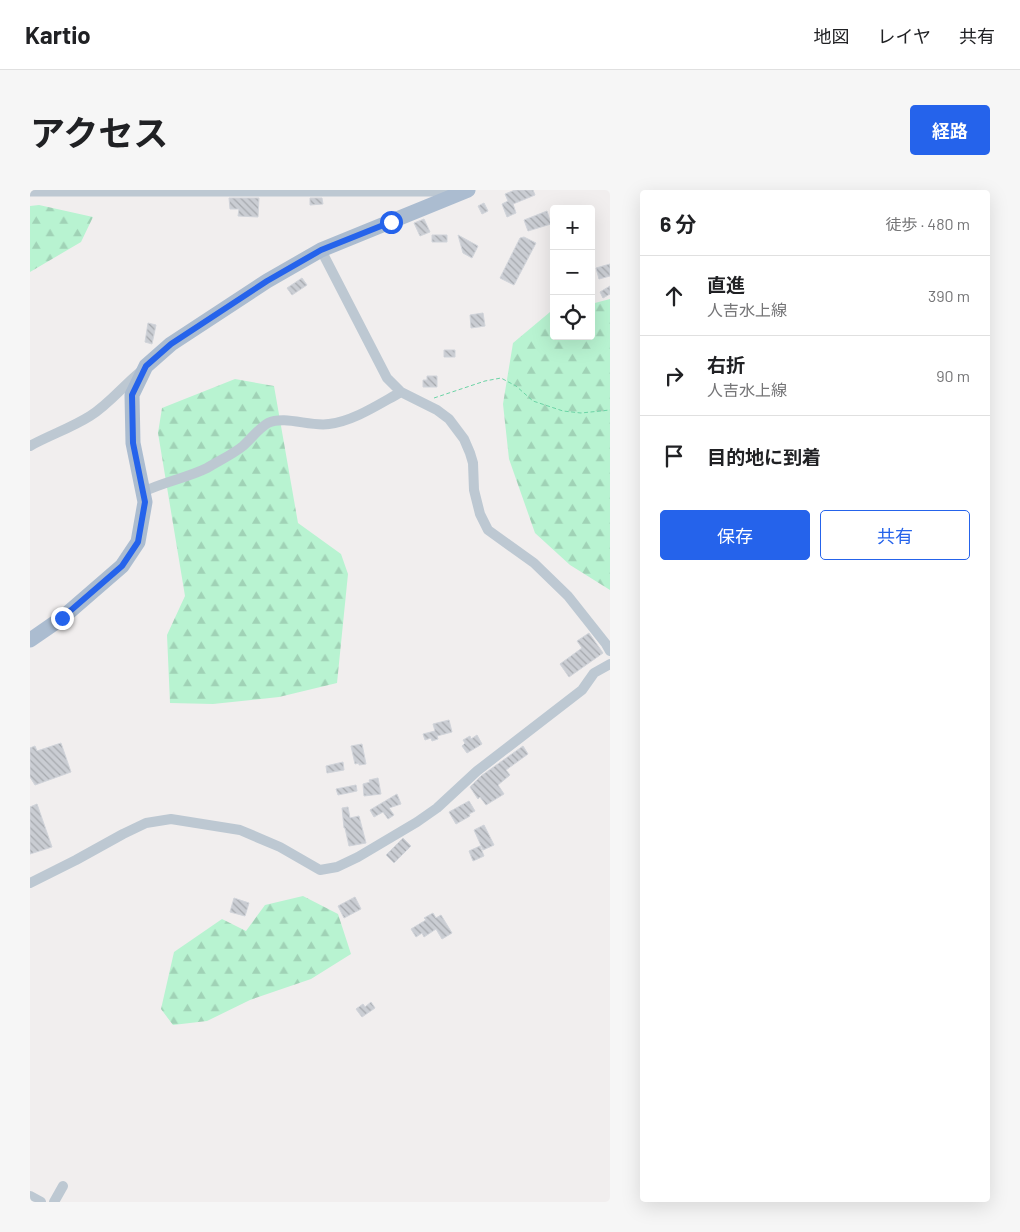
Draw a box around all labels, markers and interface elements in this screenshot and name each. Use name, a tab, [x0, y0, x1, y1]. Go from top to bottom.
text: Kartio	[25, 20, 91, 49]
text: 地図	[814, 25, 850, 47]
text: レイヤ	[878, 25, 931, 47]
text: 共有	[959, 25, 995, 47]
button: 経路	[910, 105, 990, 155]
text: アクセス	[30, 111, 168, 153]
map controls	[550, 205, 595, 340]
button: +	[550, 205, 595, 250]
route start	[380, 211, 403, 234]
text: 6 分	[660, 211, 696, 236]
text: 徒歩 · 480 m	[886, 214, 970, 233]
button: −	[550, 250, 595, 295]
text: 直進	[707, 273, 745, 296]
icon: ahead	[660, 282, 688, 310]
text: 390 m	[928, 286, 970, 305]
button: locate	[550, 295, 595, 340]
text: 人吉水上線	[707, 300, 787, 319]
text: 右折	[707, 353, 745, 376]
icon: right	[660, 362, 688, 390]
text: 90 m	[936, 366, 970, 385]
text: 人吉水上線	[707, 380, 787, 399]
icon: arrive	[660, 442, 688, 470]
text: 目的地に到着	[707, 445, 821, 468]
button: 保存	[660, 510, 810, 560]
button: 共有	[820, 510, 970, 560]
route end	[51, 607, 74, 630]

